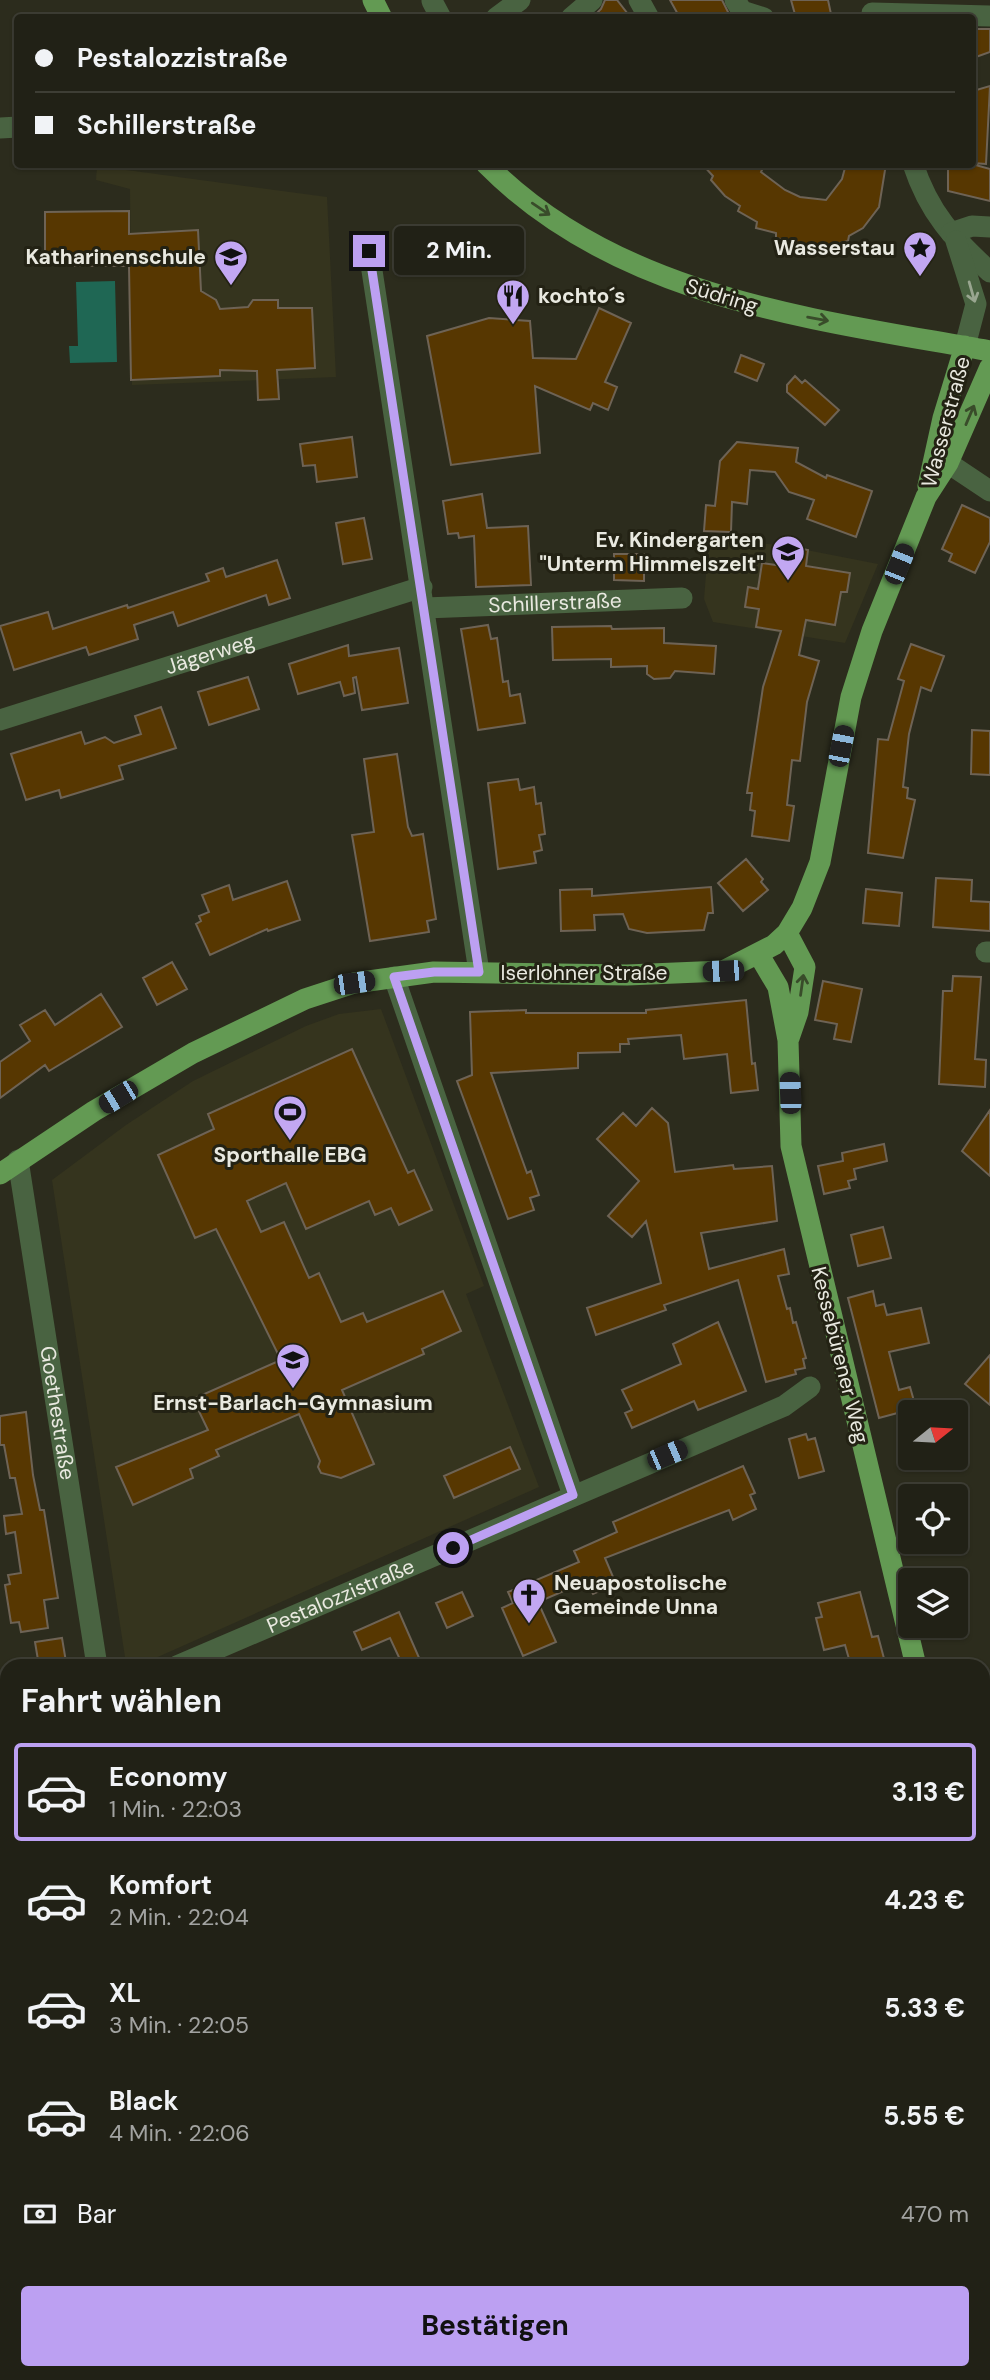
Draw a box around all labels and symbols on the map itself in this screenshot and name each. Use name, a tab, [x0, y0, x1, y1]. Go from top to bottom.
one-way arrow	[531, 202, 550, 216]
callout: 2 Min.	[394, 226, 523, 276]
place icon: Wasserstau	[901, 229, 939, 278]
place label: Wasserstau	[774, 234, 895, 262]
route end	[353, 235, 385, 267]
school or university icon: Katharinenschule	[212, 238, 250, 287]
place label: Katharinenschule	[26, 243, 206, 271]
street label: Südring	[683, 272, 762, 320]
restaurant icon: kochto´s	[494, 277, 532, 326]
one-way arrow	[967, 281, 980, 303]
place label: kochto´s	[538, 282, 626, 310]
one-way arrow	[806, 313, 829, 327]
street label: Wasserstraße	[915, 353, 977, 491]
one-way arrow	[964, 405, 977, 426]
place label: Ev. Kindergarten "Unterm Himmelszelt"	[539, 526, 764, 578]
school or university icon: Ev. Kindergarten "Unterm Himmelszelt"	[769, 533, 807, 582]
car	[882, 541, 917, 587]
street label: Schillerstraße	[488, 586, 622, 620]
street label: Jägerweg	[162, 627, 258, 681]
car	[827, 723, 856, 769]
street label: Iserlohner Straße	[501, 959, 667, 987]
car	[702, 960, 745, 982]
car	[332, 970, 377, 996]
one-way arrow	[796, 975, 809, 997]
car	[779, 1072, 802, 1114]
car	[95, 1077, 142, 1117]
sports icon: Sporthalle EBG	[271, 1093, 309, 1142]
place label: Sporthalle EBG	[214, 1141, 367, 1169]
street label: Kessebürener Weg	[805, 1264, 876, 1447]
school or university icon: Ernst-Barlach-Gymnasium	[274, 1341, 312, 1390]
street label: Goethestraße	[33, 1344, 82, 1482]
place label: Ernst-Barlach-Gymnasium	[153, 1389, 433, 1417]
north arrow	[898, 1400, 968, 1470]
car	[644, 1437, 691, 1473]
route start	[437, 1532, 469, 1564]
street label: Pestalozzistraße	[263, 1552, 419, 1640]
place label: Neuapostolische Gemeinde Unna	[554, 1569, 727, 1621]
church icon: Neuapostolische Gemeinde Unna	[510, 1576, 548, 1625]

